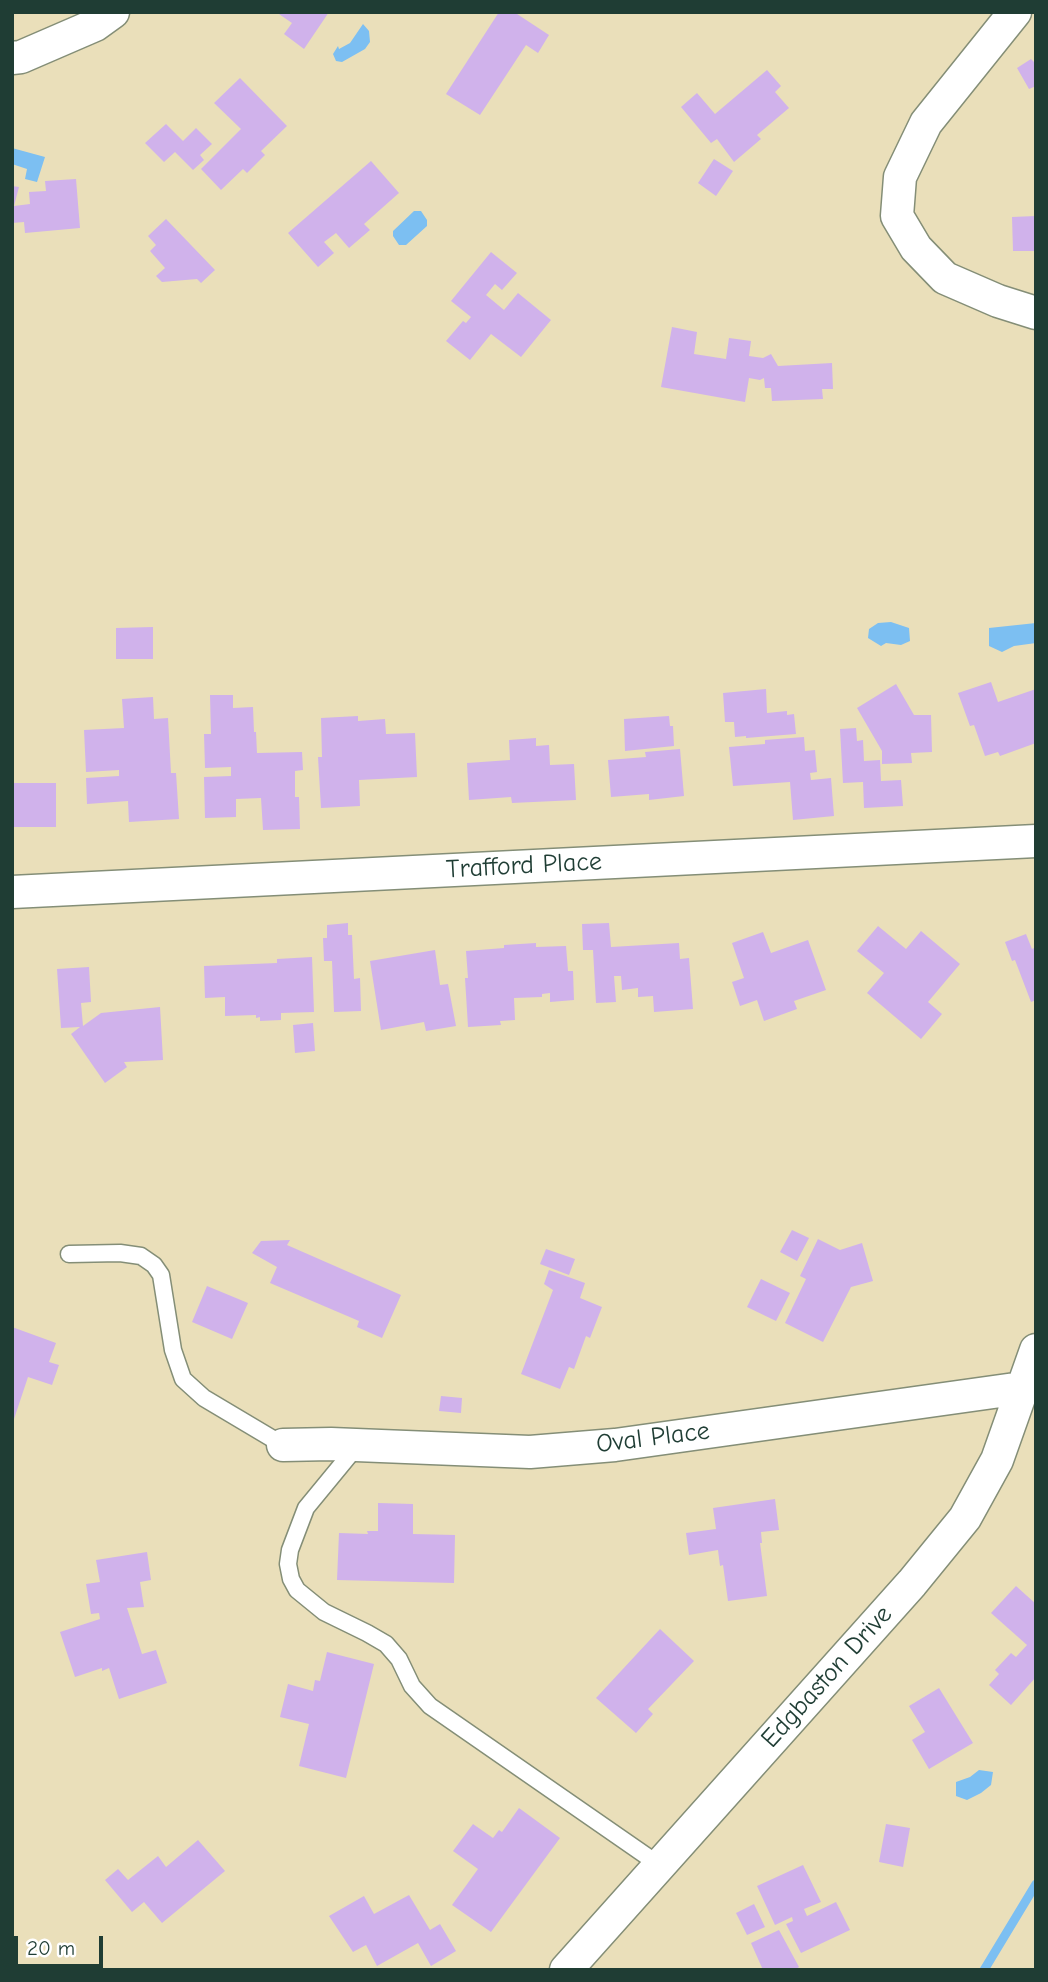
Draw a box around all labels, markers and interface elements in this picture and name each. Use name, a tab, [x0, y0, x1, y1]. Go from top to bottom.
street label: Trafford Place	[445, 846, 603, 886]
street label: Oval Place	[594, 1416, 712, 1460]
street label: Edgbaston Drive	[755, 1599, 899, 1755]
scale bar	[18, 1923, 107, 1967]
text: 20 m	[27, 1936, 75, 1960]

